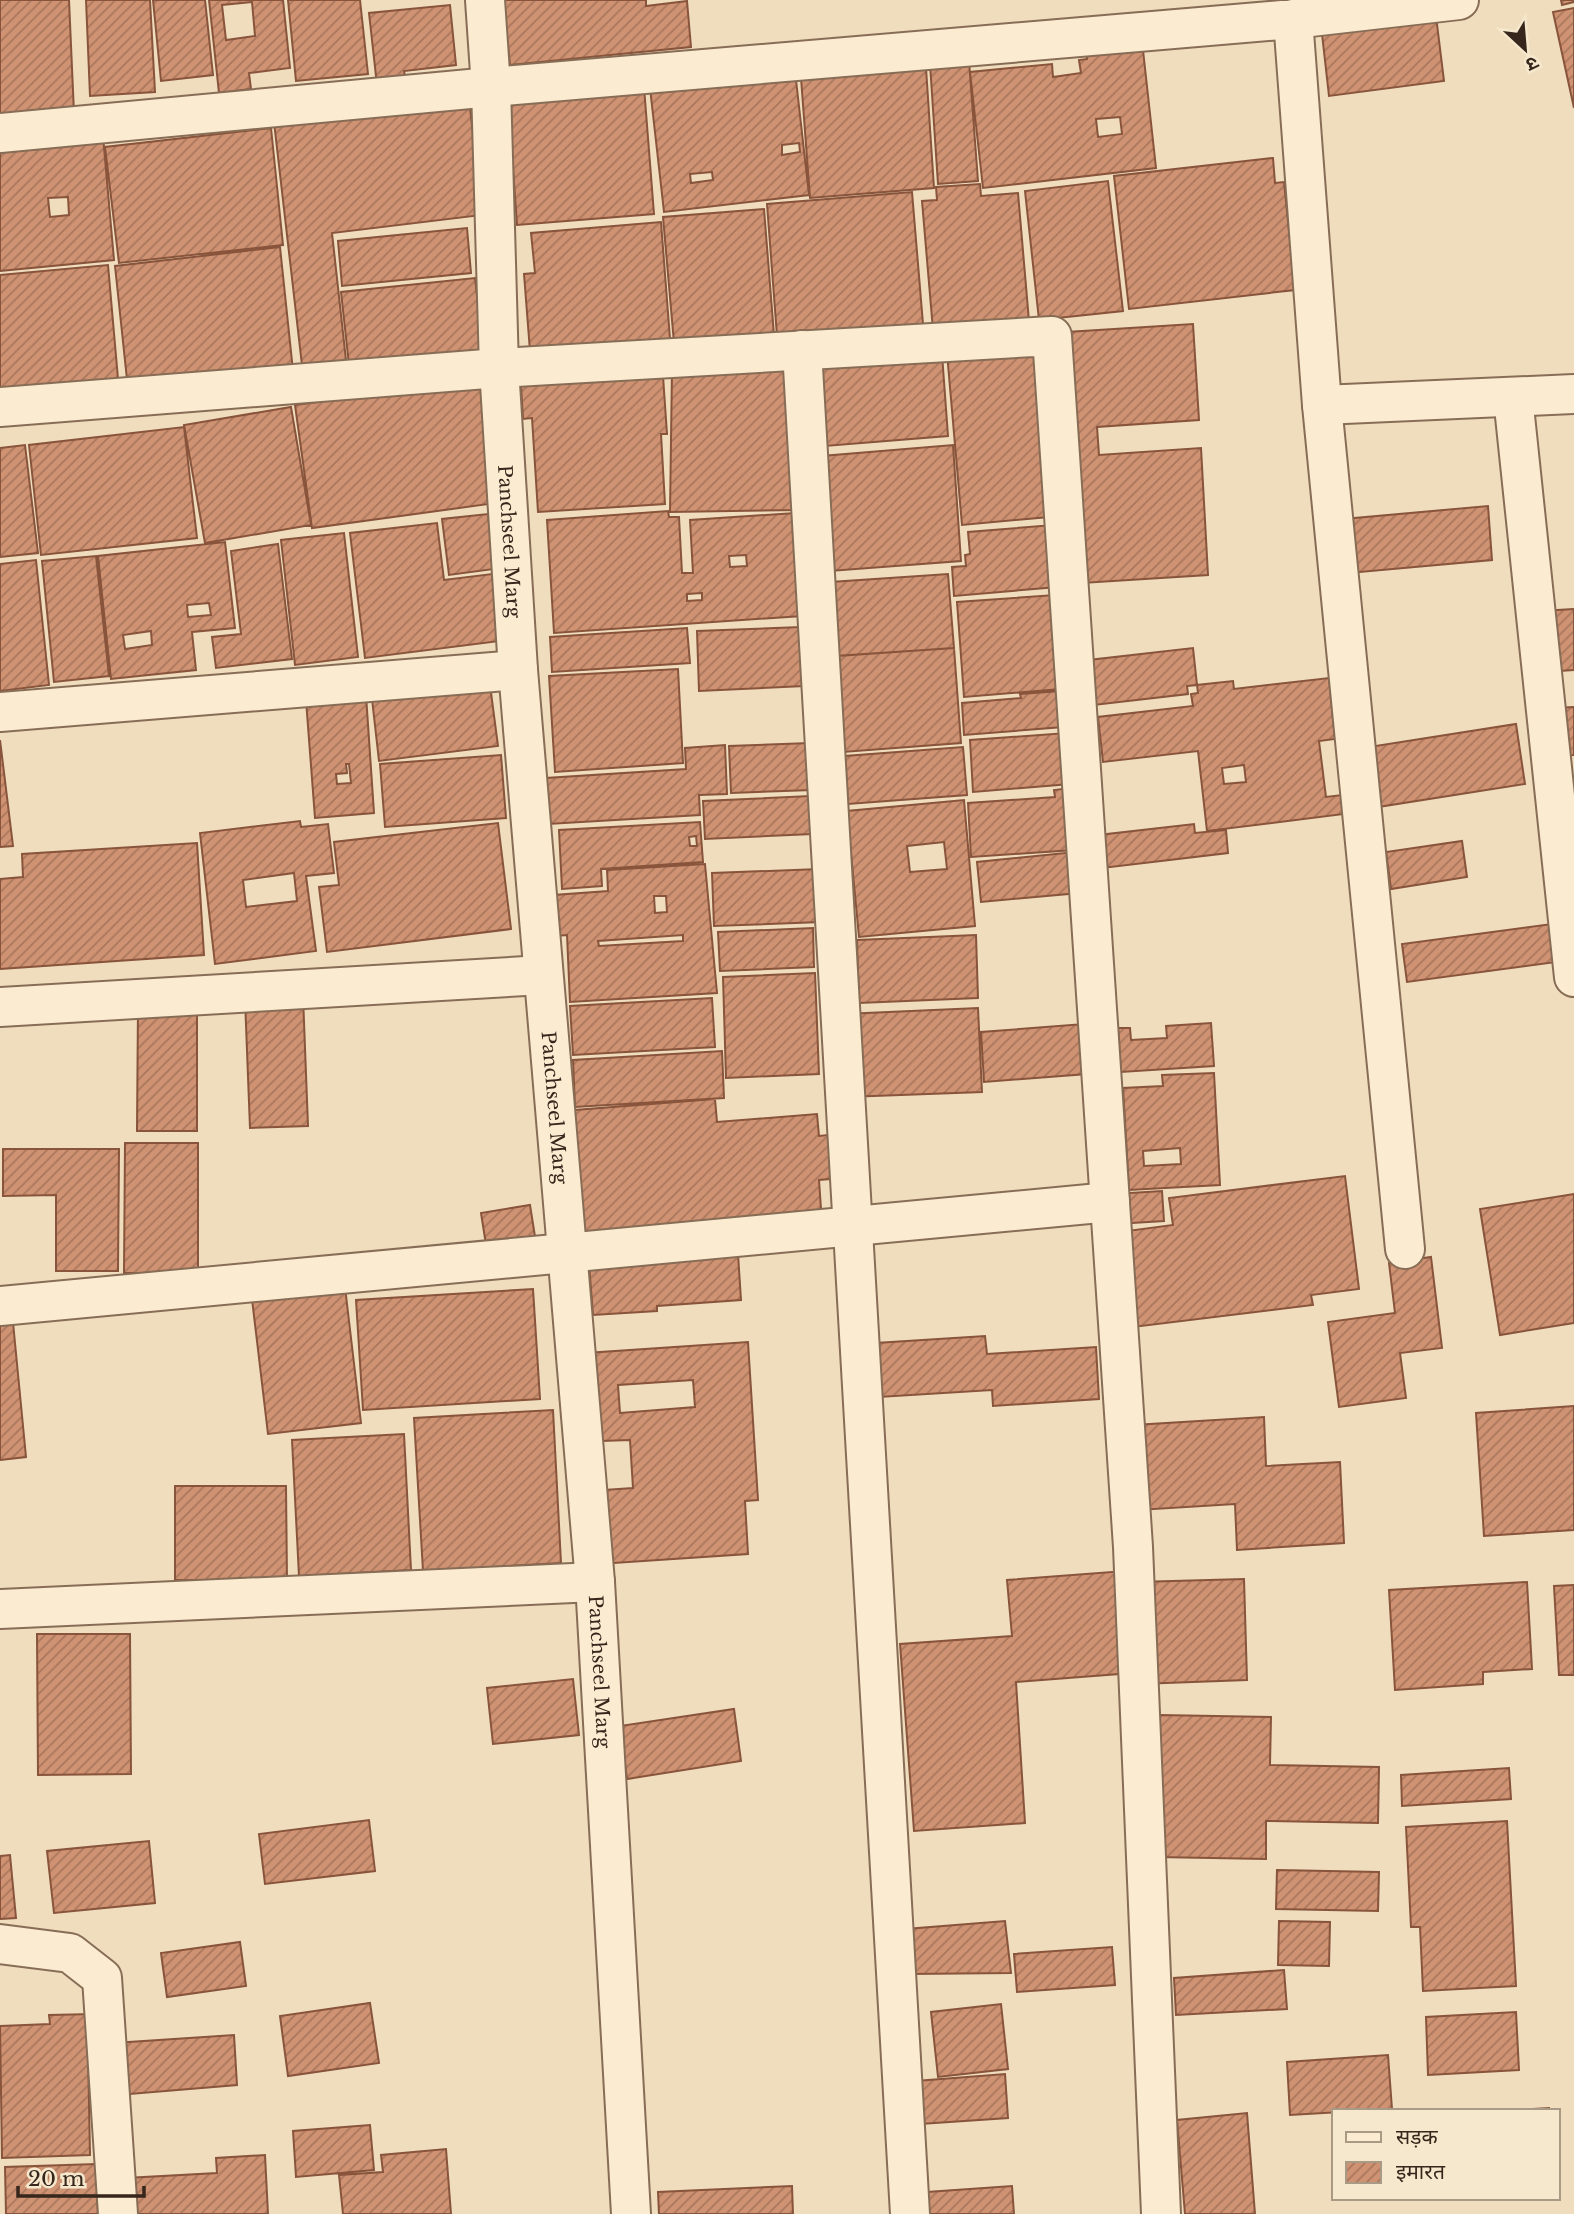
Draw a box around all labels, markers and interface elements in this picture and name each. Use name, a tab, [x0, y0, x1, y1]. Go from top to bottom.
north arrow	[1490, 14, 1560, 84]
text: उ	[1521, 51, 1542, 77]
street label: Panchseel Marg	[494, 464, 526, 619]
street label: Panchseel Marg	[537, 1030, 573, 1186]
street label: Panchseel Marg	[584, 1594, 616, 1750]
legend	[1332, 2109, 1560, 2200]
text: सड़क	[1396, 2124, 1438, 2150]
scale bar	[18, 2154, 144, 2198]
text: इमारत	[1396, 2159, 1446, 2185]
text: 20 m	[28, 2166, 85, 2192]

